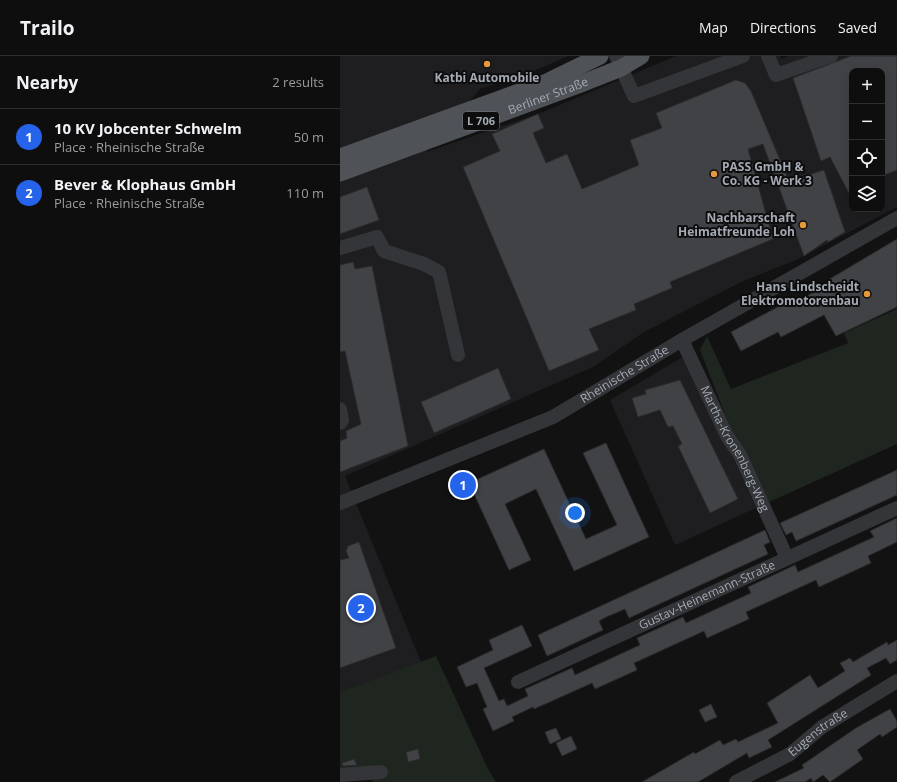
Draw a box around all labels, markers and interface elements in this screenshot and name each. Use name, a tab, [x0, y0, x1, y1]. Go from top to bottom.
text: Trailo	[20, 15, 74, 41]
text: Map	[699, 18, 728, 37]
text: Directions	[750, 18, 816, 37]
text: Saved	[838, 18, 877, 37]
marker: Katbi Automobile	[482, 59, 492, 69]
map controls	[849, 68, 885, 212]
button: +	[849, 68, 885, 104]
place label: Katbi Automobile	[435, 69, 539, 86]
text: Nearby	[16, 71, 78, 94]
text: 2 results	[272, 73, 324, 91]
street label: Berliner Straße	[506, 73, 591, 118]
button: −	[849, 104, 885, 140]
road number: L 706	[463, 112, 499, 130]
text: 10 KV Jobcenter Schwelm	[54, 118, 242, 138]
text: 1	[25, 128, 33, 146]
text: 50 m	[294, 128, 324, 146]
text: Place · Rheinische Straße	[54, 138, 205, 156]
button: locate	[849, 140, 885, 176]
place label: PASS GmbH & Co. KG - Werk 3	[722, 158, 812, 189]
marker: PASS GmbH & Co. KG - Werk 3	[709, 169, 719, 179]
text: Bever & Klophaus GmbH	[54, 174, 236, 194]
button: layers	[849, 176, 885, 212]
text: 2	[25, 184, 33, 202]
text: 110 m	[286, 184, 324, 202]
text: Place · Rheinische Straße	[54, 194, 205, 212]
place label: Nachbarschaft Heimatfreunde Loh	[678, 209, 795, 240]
marker: Nachbarschaft Heimatfreunde Loh	[798, 220, 808, 230]
place label: Hans Lindscheidt Elektromotorenbau	[741, 278, 859, 309]
marker: Hans Lindscheidt Elektromotorenbau	[862, 289, 872, 299]
street label: Rheinische Straße	[577, 341, 672, 407]
street label: Martha-Kronenberg-Weg	[697, 383, 774, 515]
pin: 1	[450, 470, 476, 500]
your location	[565, 503, 585, 523]
street label: Gustav-Heinemann-Straße	[636, 556, 778, 633]
pin: 2	[348, 593, 374, 623]
street label: Eugenstraße	[784, 704, 851, 760]

